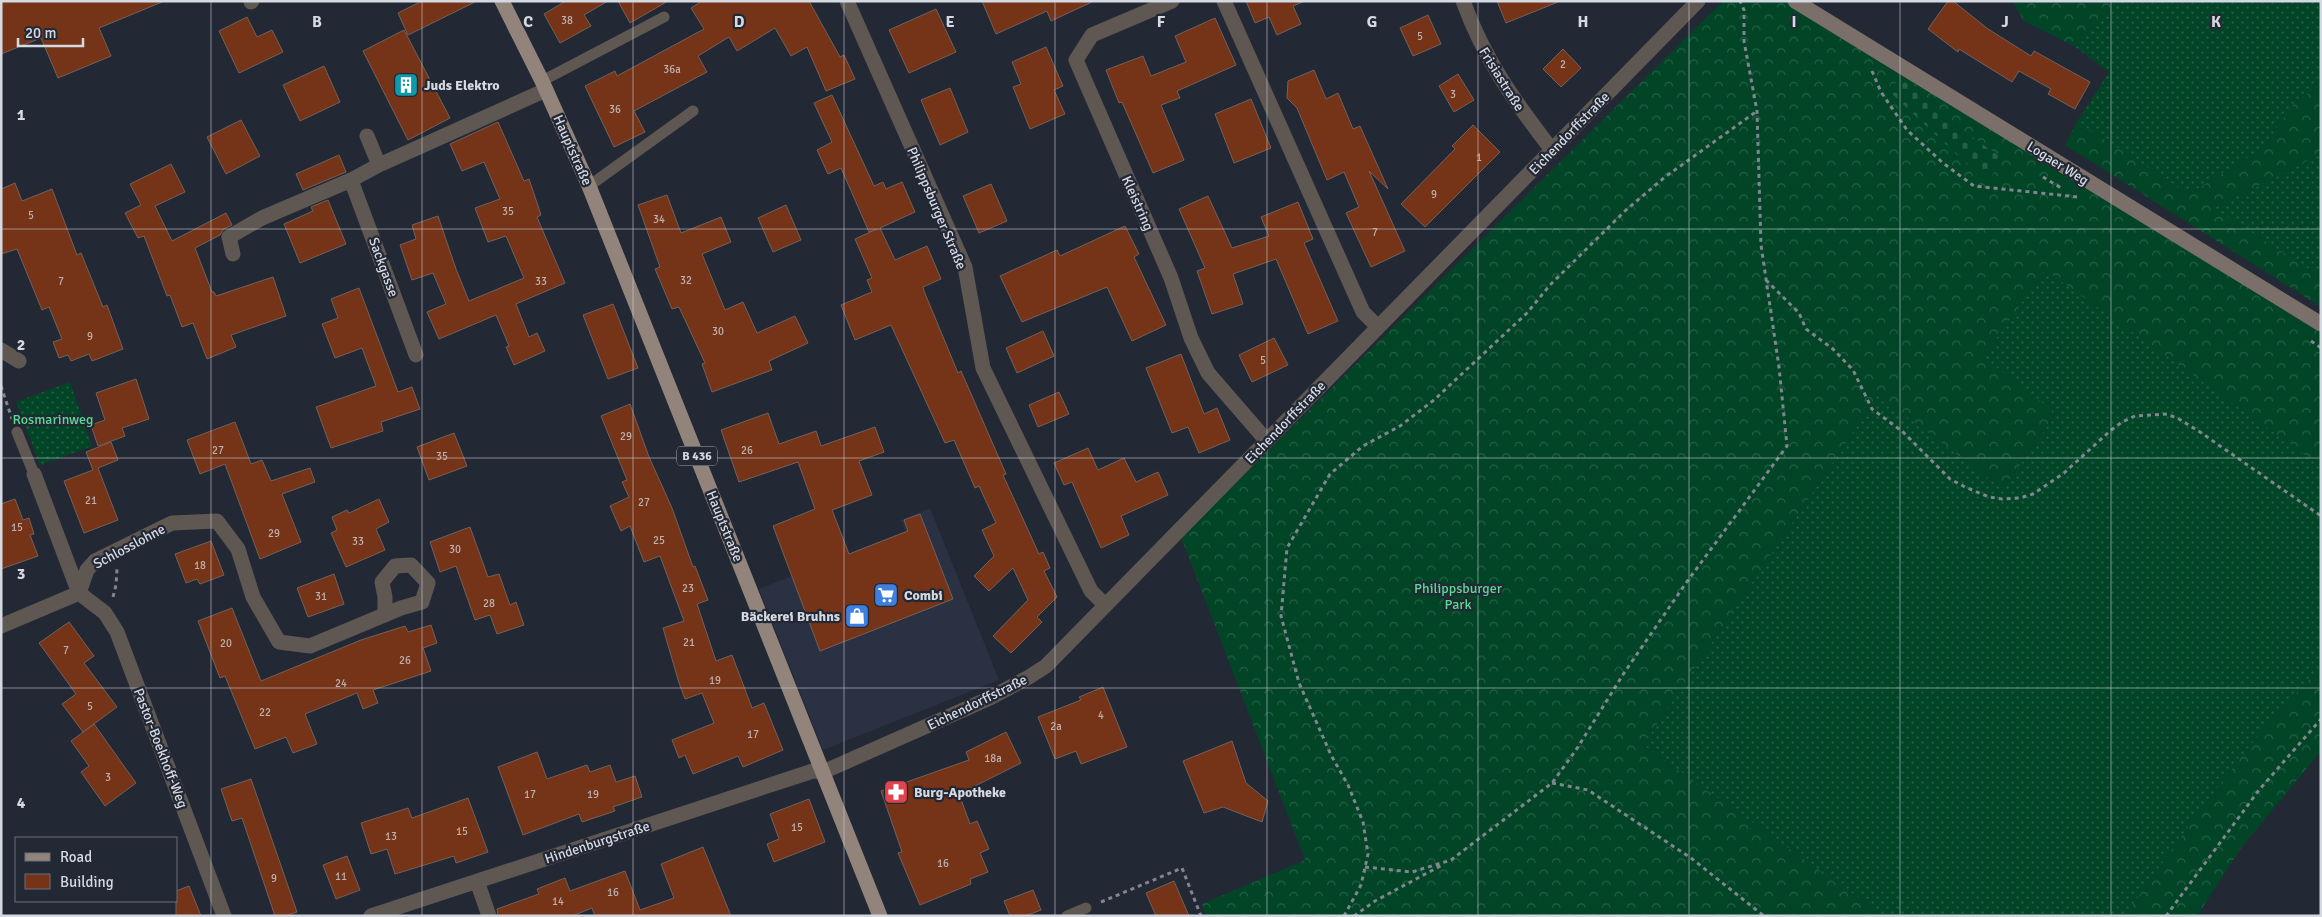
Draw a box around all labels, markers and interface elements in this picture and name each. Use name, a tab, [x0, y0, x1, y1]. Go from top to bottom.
text: B	[312, 12, 322, 32]
text: C	[523, 12, 533, 32]
text: D	[734, 12, 745, 32]
text: E	[945, 12, 955, 32]
text: F	[1157, 12, 1166, 32]
text: G	[1367, 12, 1377, 32]
text: H	[1578, 12, 1588, 32]
text: I	[1791, 12, 1797, 32]
text: J	[2001, 12, 2009, 32]
text: K	[2211, 12, 2221, 32]
house number: 38	[561, 14, 573, 27]
scale bar	[18, 15, 82, 47]
text: 20 m	[25, 24, 56, 42]
house number: 5	[1417, 30, 1423, 43]
street label: Frisiastraße	[1475, 44, 1528, 114]
house number: 2	[1560, 58, 1566, 71]
house number: 36a	[663, 63, 681, 76]
building icon: Juds Elektro	[393, 72, 419, 98]
place label: Juds Elektro	[424, 77, 500, 94]
house number: 3	[1450, 88, 1456, 101]
street label: Eichendorffstraße	[1525, 88, 1613, 178]
house number: 36	[609, 103, 621, 116]
text: 1	[17, 105, 26, 125]
street label: Hauptstraße	[549, 112, 596, 188]
street label: Logaer Weg	[2024, 138, 2092, 189]
street label: Philippsburger Straße	[903, 144, 970, 272]
house number: 1	[1476, 151, 1482, 164]
street label: Kleistring	[1118, 173, 1157, 233]
house number: 9	[1431, 188, 1437, 201]
house number: 35	[502, 205, 514, 218]
house number: 5	[28, 209, 34, 222]
house number: 34	[653, 213, 665, 226]
house number: 7	[1372, 226, 1378, 239]
street label: Sackgasse	[365, 235, 402, 299]
house number: 32	[680, 274, 692, 287]
house number: 7	[58, 275, 64, 288]
house number: 33	[535, 275, 547, 288]
house number: 30	[712, 325, 724, 338]
house number: 9	[87, 330, 93, 343]
text: 2	[17, 335, 25, 355]
house number: 5	[1260, 354, 1266, 367]
street label: Eichendorffstraße	[1241, 377, 1329, 467]
park label: Rosmarinweg	[13, 411, 93, 428]
house number: 29	[620, 430, 632, 443]
house number: 27	[212, 444, 224, 457]
house number: 26	[741, 444, 753, 457]
road number: B 436	[677, 446, 717, 466]
house number: 35	[436, 450, 448, 463]
street label: Hauptstraße	[703, 488, 747, 564]
house number: 21	[85, 494, 97, 507]
house number: 27	[638, 496, 650, 509]
street label: Schlosslohne	[90, 520, 168, 572]
house number: 15	[11, 521, 23, 534]
house number: 29	[268, 527, 280, 540]
house number: 25	[653, 534, 665, 547]
house number: 33	[352, 535, 364, 548]
house number: 30	[449, 543, 461, 556]
house number: 18	[194, 559, 206, 572]
text: 3	[17, 564, 25, 584]
park label: Philippsburger Park	[1414, 580, 1503, 613]
house number: 23	[682, 582, 694, 595]
supermarket icon: Combi	[873, 582, 899, 608]
place label: Combi	[904, 587, 943, 604]
house number: 31	[315, 590, 327, 603]
house number: 28	[483, 597, 495, 610]
shop icon: Bäckerei Bruhns	[844, 603, 870, 629]
place label: Bäckerei Bruhns	[741, 608, 840, 625]
house number: 21	[683, 636, 695, 649]
house number: 20	[220, 637, 232, 650]
house number: 7	[63, 644, 69, 657]
house number: 26	[399, 654, 411, 667]
street label: Eichendorffstraße	[925, 671, 1030, 734]
house number: 19	[709, 674, 721, 687]
house number: 24	[335, 677, 347, 690]
street label: Pastor-Boekhoff-Weg	[130, 686, 191, 811]
house number: 5	[87, 700, 93, 713]
house number: 22	[259, 706, 271, 719]
house number: 4	[1098, 709, 1104, 722]
house number: 2a	[1050, 720, 1062, 733]
house number: 17	[747, 728, 759, 741]
house number: 18a	[984, 752, 1002, 765]
house number: 3	[105, 771, 111, 784]
pharmacy icon: Burg-Apotheke	[883, 779, 909, 805]
place label: Burg-Apotheke	[914, 784, 1006, 801]
house number: 17	[524, 788, 536, 801]
house number: 19	[587, 788, 599, 801]
text: 4	[17, 793, 26, 813]
street label: Hindenburgstraße	[543, 817, 652, 867]
house number: 15	[791, 821, 803, 834]
house number: 15	[456, 825, 468, 838]
house number: 13	[385, 830, 397, 843]
legend	[15, 837, 178, 902]
text: Road	[60, 848, 92, 866]
house number: 16	[937, 857, 949, 870]
house number: 11	[335, 870, 347, 883]
house number: 9	[271, 872, 277, 885]
text: Building	[60, 873, 114, 891]
house number: 16	[607, 886, 619, 899]
house number: 14	[552, 895, 564, 908]

